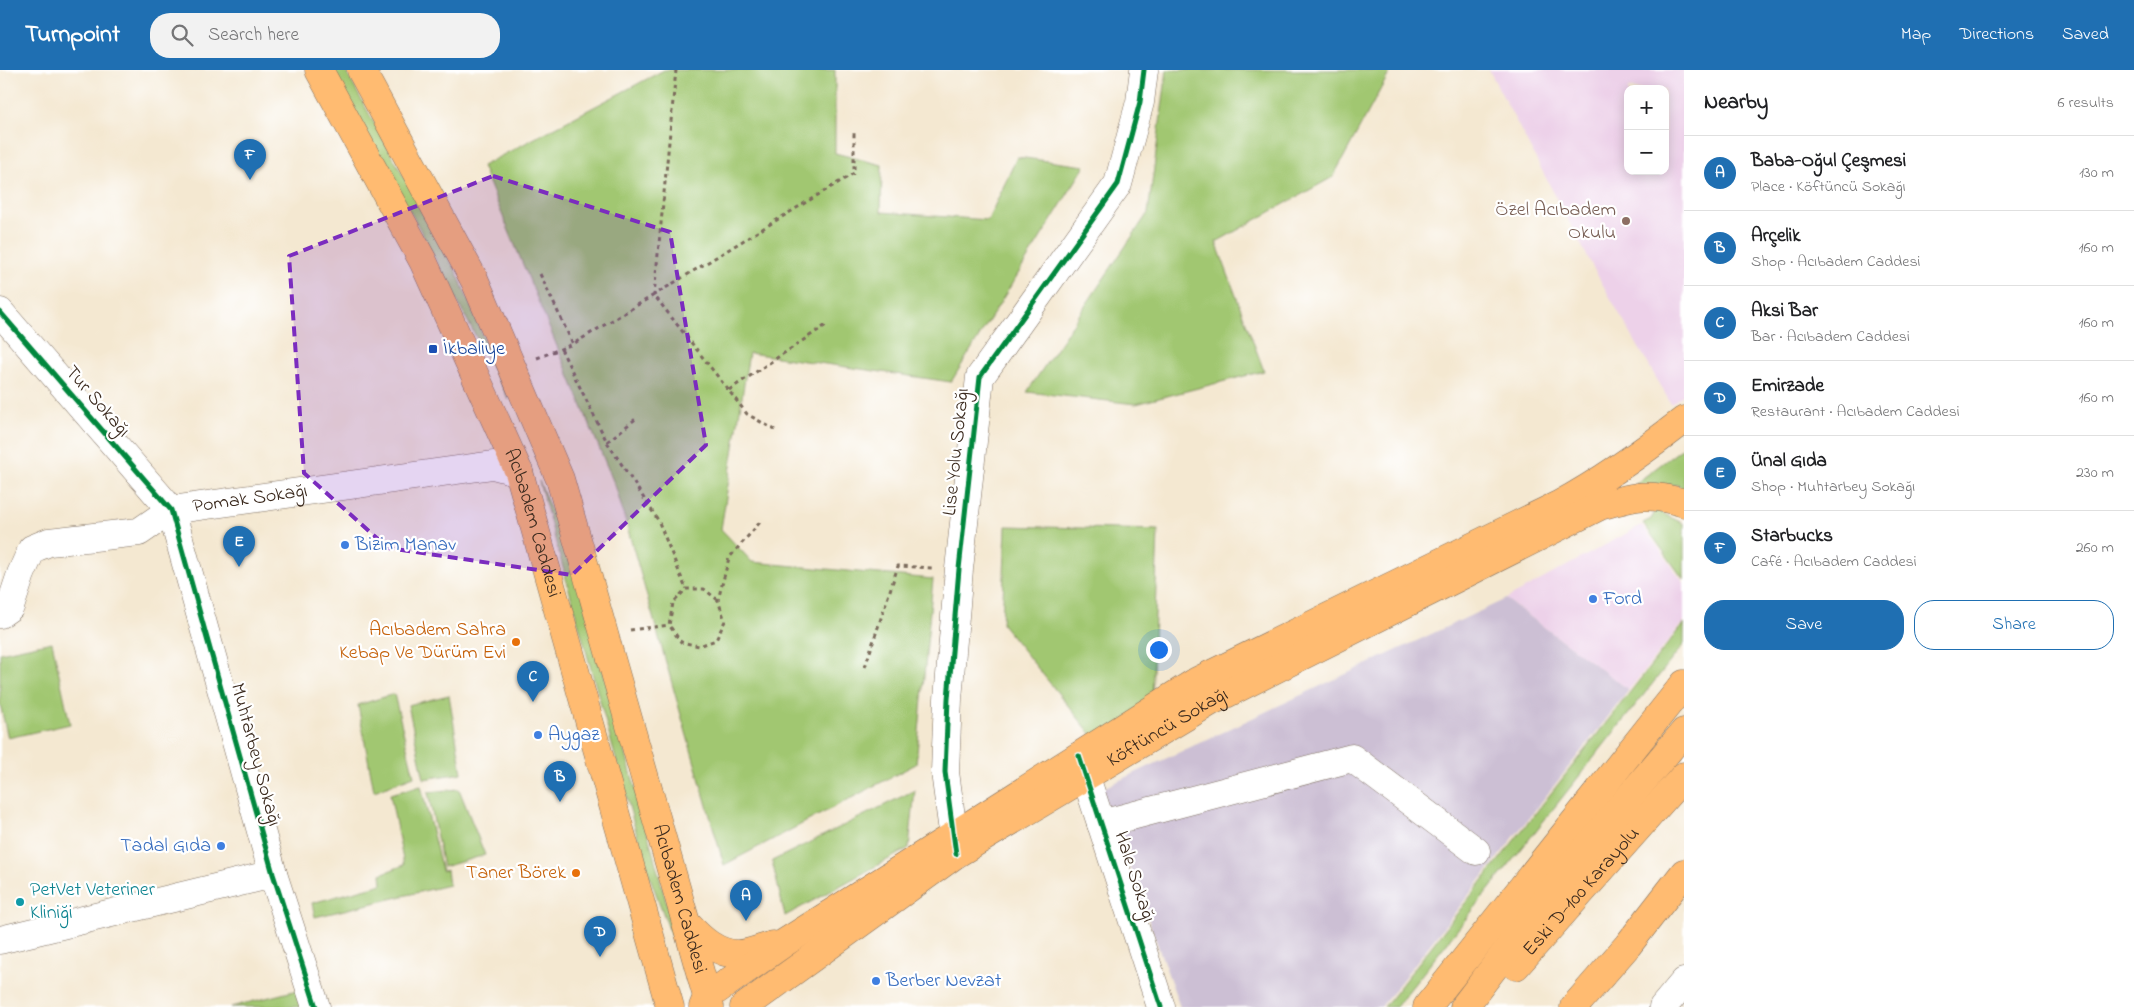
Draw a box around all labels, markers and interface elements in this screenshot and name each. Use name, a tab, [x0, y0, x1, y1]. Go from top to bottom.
search box	[150, 13, 500, 58]
text: Turnpoint	[25, 18, 120, 53]
icon: search	[168, 21, 196, 49]
text: Search here	[208, 22, 299, 49]
text: Map	[1901, 22, 1931, 48]
text: Directions	[1959, 22, 2034, 48]
text: Saved	[2062, 22, 2109, 48]
map controls	[1624, 85, 1669, 175]
button: +	[1624, 85, 1669, 130]
text: Nearby	[1704, 88, 1768, 118]
text: 6 results	[2057, 91, 2114, 115]
button: −	[1624, 130, 1669, 175]
pin: F	[234, 139, 266, 180]
text: Baba-Oğul Çeşmesi	[1751, 148, 1906, 175]
text: A	[1715, 161, 1725, 185]
text: 130 m	[2079, 161, 2114, 185]
text: Place · Köftüncü Sokağı	[1751, 175, 1906, 199]
place label: Özel Acıbadem Okulu	[1495, 196, 1616, 248]
marker: Özel Acıbadem Okulu	[1620, 215, 1632, 227]
text: Arçelik	[1751, 223, 1800, 250]
text: B	[1715, 236, 1725, 260]
text: 160 m	[2079, 236, 2114, 260]
text: Shop · Acıbadem Caddesi	[1751, 250, 1920, 274]
text: Aksi Bar	[1751, 298, 1818, 325]
text: C	[1716, 311, 1724, 335]
text: 160 m	[2079, 311, 2114, 335]
text: Bar · Acıbadem Caddesi	[1751, 325, 1910, 349]
place label: İkbaliye	[443, 335, 505, 364]
marker: İkbaliye	[427, 343, 439, 355]
street label: Tur Sokağı	[57, 359, 137, 445]
text: Emirzade	[1751, 373, 1824, 400]
text: D	[1714, 386, 1726, 410]
text: 160 m	[2079, 386, 2114, 410]
street label: Lise Yolu Sokağı	[936, 387, 979, 517]
text: Restaurant · Acıbadem Caddesi	[1751, 400, 1960, 424]
street label: Acıbadem Caddesi	[496, 444, 568, 601]
text: Ünal Gıda	[1751, 448, 1827, 475]
text: E	[1715, 461, 1725, 485]
text: 230 m	[2076, 461, 2114, 485]
text: Shop · Muhtarbey Sokağı	[1751, 475, 1915, 499]
street label: Pomak Sokağı	[191, 477, 309, 521]
text: Starbucks	[1751, 523, 1833, 550]
pin: E	[223, 526, 255, 567]
place label: Bizim Manav	[354, 531, 456, 560]
text: F	[1715, 536, 1725, 560]
text: 260 m	[2076, 536, 2114, 560]
marker: Bizim Manav	[339, 539, 351, 551]
text: Café · Acıbadem Caddesi	[1751, 550, 1917, 574]
place label: Ford	[1602, 585, 1642, 614]
marker: Ford	[1587, 593, 1599, 605]
button: Save	[1704, 600, 1904, 650]
button: Share	[1914, 600, 2114, 650]
place label: Acıbadem Sahra Kebap Ve Dürüm Evi	[339, 616, 506, 668]
marker: Acıbadem Sahra Kebap Ve Dürüm Evi	[510, 636, 522, 648]
your location	[1146, 637, 1172, 663]
pin: C	[517, 661, 549, 702]
street label: Muhtarbey Sokağı	[221, 680, 288, 830]
street label: Köftüncü Sokağı	[1101, 681, 1233, 775]
place label: Aygaz	[548, 721, 600, 751]
marker: Aygaz	[532, 729, 544, 741]
pin: B	[544, 761, 576, 802]
street label: Acıbadem Caddesi	[644, 821, 714, 977]
street label: Eski D-100 Karayolu	[1516, 821, 1647, 963]
street label: Hale Sokağı	[1105, 828, 1162, 927]
place label: Tadal Gıda	[120, 832, 211, 861]
marker: Tadal Gıda	[215, 840, 227, 852]
place label: Taner Börek	[466, 859, 566, 888]
marker: Taner Börek	[570, 867, 582, 879]
place label: PetVet Veteriner Kliniği	[30, 876, 156, 929]
pin: A	[730, 880, 762, 921]
marker: PetVet Veteriner Kliniği	[14, 896, 26, 908]
pin: D	[584, 916, 616, 957]
place label: Berber Nevzat	[885, 967, 1002, 996]
marker: Berber Nevzat	[870, 975, 882, 987]

